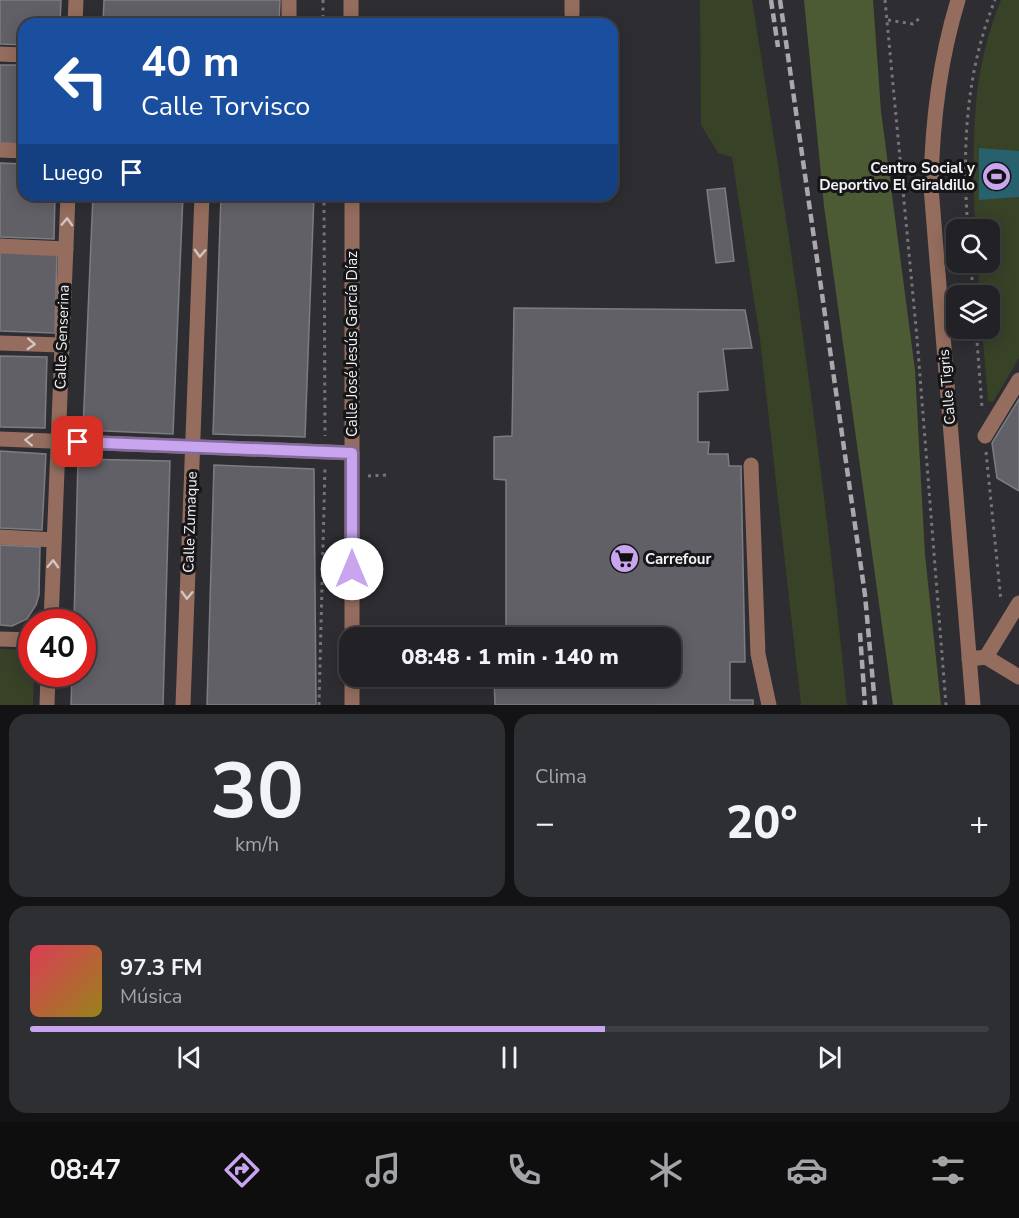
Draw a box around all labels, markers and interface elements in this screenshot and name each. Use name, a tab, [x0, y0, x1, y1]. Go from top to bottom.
text: 40 m	[141, 34, 240, 91]
icon: left	[42, 42, 120, 120]
text: Calle Torvisco	[141, 88, 310, 125]
icon: arrive	[115, 156, 148, 189]
text: Luego	[42, 158, 103, 188]
place label: Centro Social y Deportivo El Giraldillo	[819, 158, 975, 195]
sports icon: Centro Social y Deportivo El Giraldillo	[980, 161, 1012, 193]
one-way arrow	[60, 218, 73, 227]
map controls	[946, 219, 1000, 339]
button: search	[946, 219, 1000, 273]
one-way arrow	[194, 249, 207, 258]
street label: Calle José Jesús García Díaz	[342, 251, 362, 437]
street label: Calle Senserina	[50, 284, 74, 390]
button: layers	[946, 285, 1000, 339]
one-way arrow	[26, 337, 35, 350]
street label: Calle Tigris	[934, 348, 960, 426]
pin	[52, 416, 103, 467]
icon: arrive	[61, 425, 94, 458]
one-way arrow	[24, 434, 33, 447]
street label: Calle Zumaque	[178, 471, 202, 573]
position arrow	[320, 537, 384, 601]
supermarket icon: Carrefour	[608, 543, 640, 575]
place label: Carrefour	[645, 549, 711, 569]
one-way arrow	[46, 560, 59, 569]
one-way arrow	[181, 591, 193, 600]
speed limit sign: 40	[18, 609, 96, 687]
text: 08:48 · 1 min · 140 m	[401, 642, 619, 672]
text: 30	[210, 738, 304, 845]
text: Clima	[535, 763, 587, 790]
text: 20°	[726, 793, 798, 854]
text: −	[535, 801, 555, 846]
text: +	[969, 801, 989, 846]
text: km/h	[235, 831, 279, 858]
text: 97.3 FM	[120, 953, 202, 983]
text: Música	[120, 983, 182, 1010]
icon: previous	[173, 1041, 206, 1074]
icon: pause	[493, 1041, 526, 1074]
icon: next	[813, 1041, 846, 1074]
icon: directions	[221, 1149, 263, 1191]
icon: music	[362, 1149, 404, 1191]
icon: phone	[503, 1149, 545, 1191]
icon: climate	[645, 1149, 687, 1191]
icon: car	[786, 1149, 828, 1191]
icon: filters	[927, 1149, 969, 1191]
text: 08:47	[50, 1152, 121, 1189]

